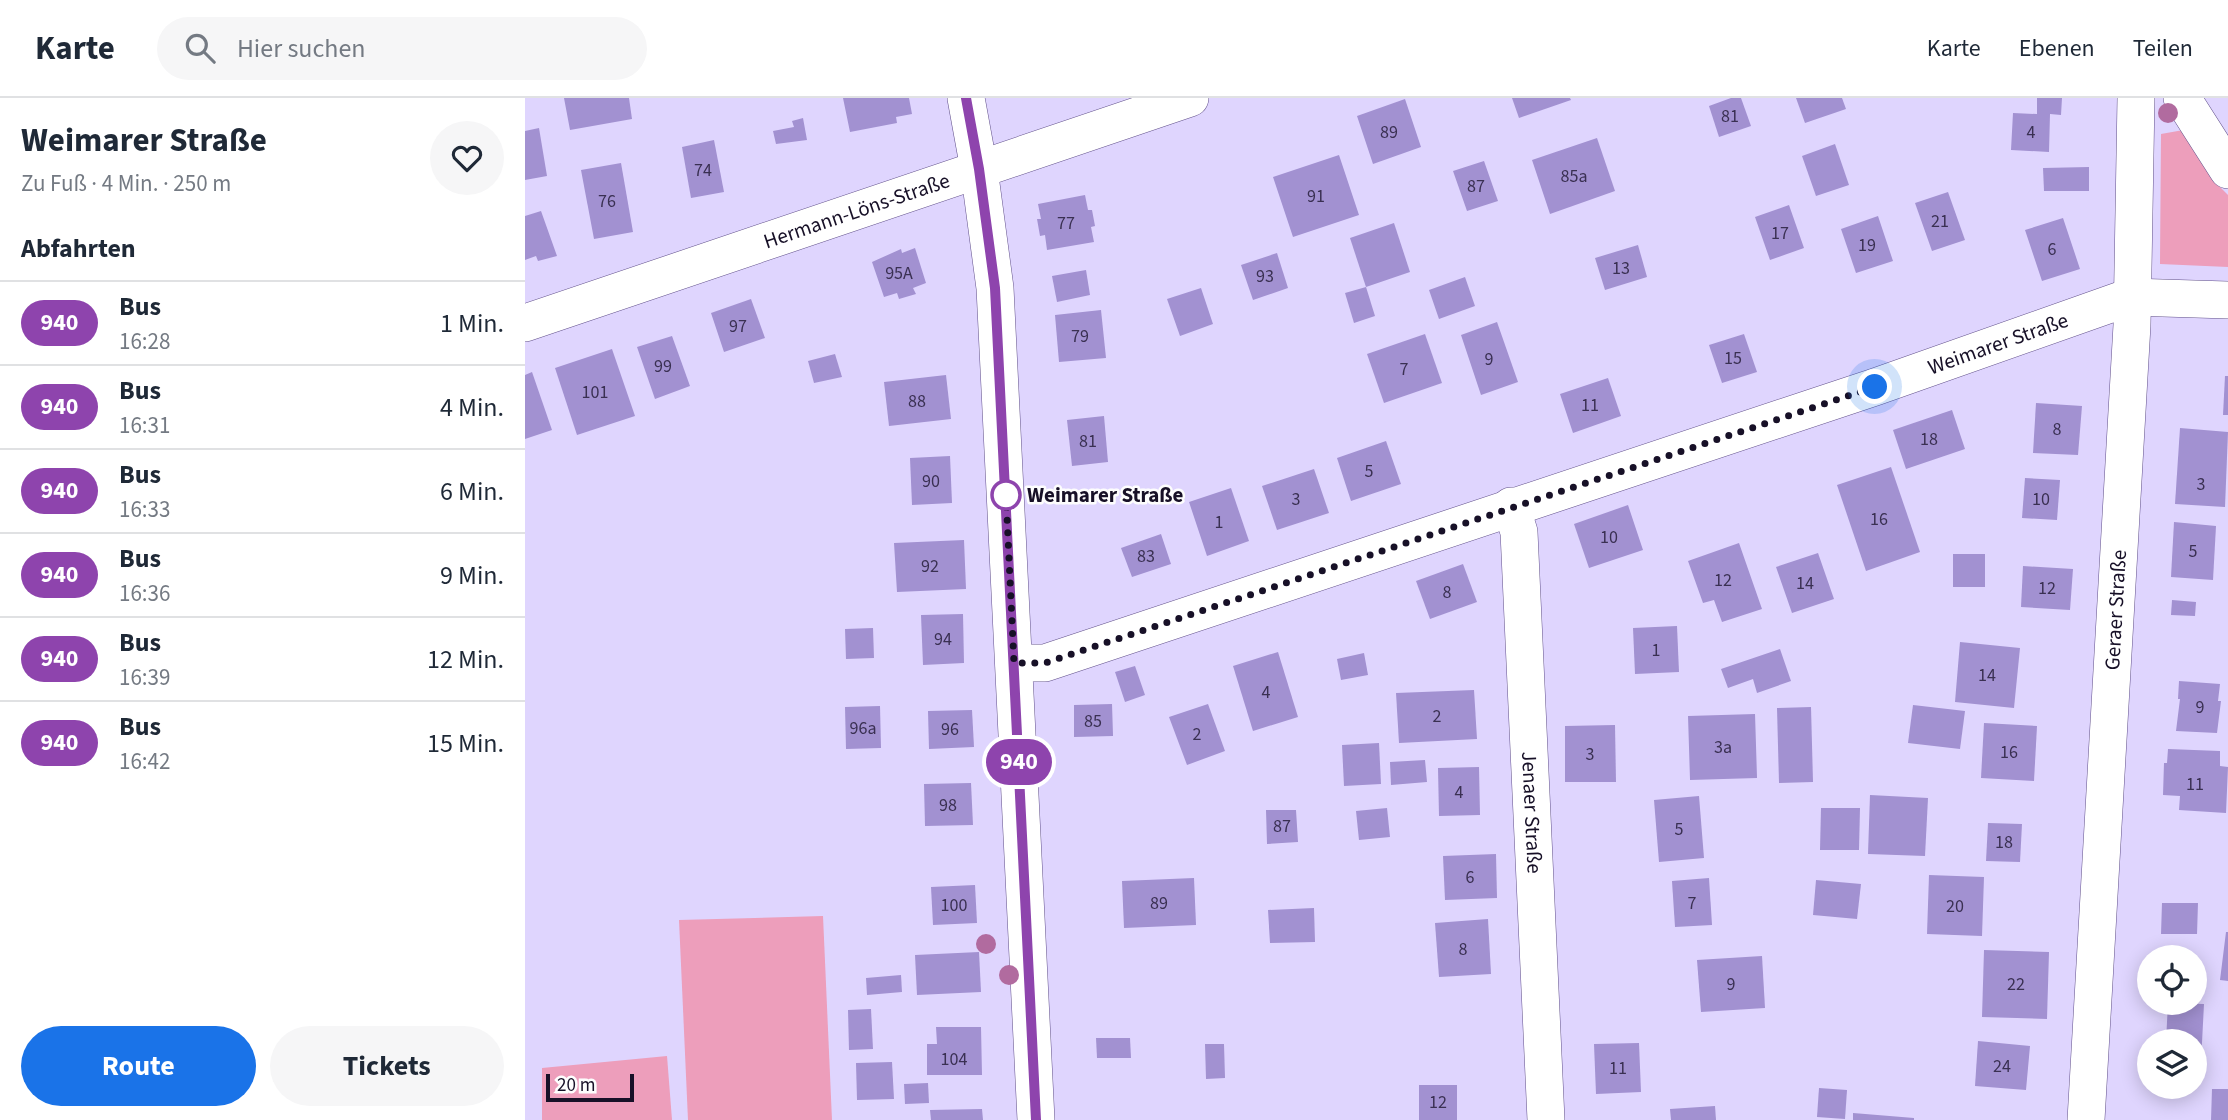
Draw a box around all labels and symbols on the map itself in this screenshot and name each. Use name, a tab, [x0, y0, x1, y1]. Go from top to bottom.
house number: 81	[1721, 104, 1739, 129]
house number: 89	[1380, 120, 1398, 145]
house number: 4	[2027, 120, 2036, 145]
house number: 74	[694, 158, 712, 183]
house number: 85a	[1561, 164, 1587, 189]
street label: Hermann-Löns-Straße	[759, 165, 954, 256]
house number: 87	[1467, 174, 1485, 199]
house number: 91	[1307, 184, 1325, 209]
house number: 76	[598, 189, 616, 214]
house number: 21	[1931, 209, 1949, 234]
house number: 77	[1057, 211, 1075, 236]
house number: 17	[1771, 221, 1789, 246]
house number: 19	[1858, 233, 1876, 258]
house number: 6	[2048, 237, 2057, 262]
house number: 13	[1612, 256, 1630, 281]
house number: 95A	[885, 261, 913, 286]
house number: 93	[1256, 264, 1274, 289]
street label: Weimarer Straße	[1924, 305, 2072, 382]
house number: 97	[729, 314, 747, 339]
house number: 79	[1071, 324, 1089, 349]
house number: 15	[1724, 346, 1742, 371]
house number: 9	[1485, 347, 1494, 372]
house number: 99	[654, 354, 672, 379]
house number: 7	[1400, 357, 1409, 382]
your location	[1857, 369, 1892, 404]
house number: 101	[582, 380, 608, 405]
house number: 88	[908, 389, 926, 414]
house number: 11	[1581, 393, 1599, 418]
house number: 8	[2053, 417, 2062, 442]
house number: 18	[1920, 427, 1938, 452]
house number: 81	[1079, 429, 1097, 454]
house number: 5	[1365, 459, 1374, 484]
house number: 90	[922, 469, 940, 494]
house number: 3	[2197, 472, 2206, 497]
marker: Weimarer Straße	[991, 480, 1021, 510]
place label: Weimarer Straße	[1027, 480, 1184, 510]
house number: 3	[1292, 487, 1301, 512]
house number: 10	[2032, 487, 2050, 512]
house number: 16	[1870, 507, 1888, 532]
house number: 1	[1215, 510, 1223, 535]
house number: 10	[1600, 525, 1618, 550]
house number: 5	[2189, 539, 2198, 564]
house number: 83	[1137, 544, 1155, 569]
street label: Geraer Straße	[2097, 549, 2134, 671]
house number: 92	[921, 554, 939, 579]
house number: 12	[1714, 568, 1732, 593]
house number: 14	[1796, 571, 1814, 596]
house number: 12	[2038, 576, 2056, 601]
house number: 8	[1443, 580, 1452, 605]
house number: 94	[934, 627, 952, 652]
house number: 1	[1652, 638, 1660, 663]
house number: 14	[1978, 663, 1996, 688]
house number: 4	[1262, 680, 1271, 705]
house number: 9	[2196, 695, 2205, 720]
house number: 2	[1433, 704, 1442, 729]
house number: 85	[1084, 709, 1102, 734]
house number: 96a	[850, 716, 876, 741]
house number: 96	[941, 717, 959, 742]
house number: 2	[1193, 722, 1202, 747]
house number: 3a	[1714, 735, 1732, 760]
line badge: 940	[979, 739, 1059, 785]
house number: 16	[2000, 740, 2018, 765]
house number: 3	[1586, 742, 1595, 767]
street label: Jenaer Straße	[1514, 751, 1550, 874]
house number: 11	[2186, 772, 2204, 797]
house number: 4	[1455, 780, 1464, 805]
house number: 98	[939, 793, 957, 818]
house number: 87	[1273, 814, 1291, 839]
house number: 5	[1675, 817, 1684, 842]
house number: 18	[1995, 830, 2013, 855]
house number: 6	[1466, 865, 1475, 890]
house number: 89	[1150, 891, 1168, 916]
house number: 7	[1688, 891, 1697, 916]
house number: 100	[941, 893, 967, 918]
house number: 20	[1946, 894, 1964, 919]
house number: 8	[1459, 937, 1468, 962]
house number: 9	[1727, 972, 1736, 997]
house number: 22	[2007, 972, 2025, 997]
house number: 104	[941, 1047, 967, 1072]
house number: 24	[1993, 1054, 2011, 1079]
house number: 11	[1609, 1056, 1627, 1081]
scale bar	[546, 1071, 633, 1103]
house number: 12	[1429, 1090, 1447, 1115]

